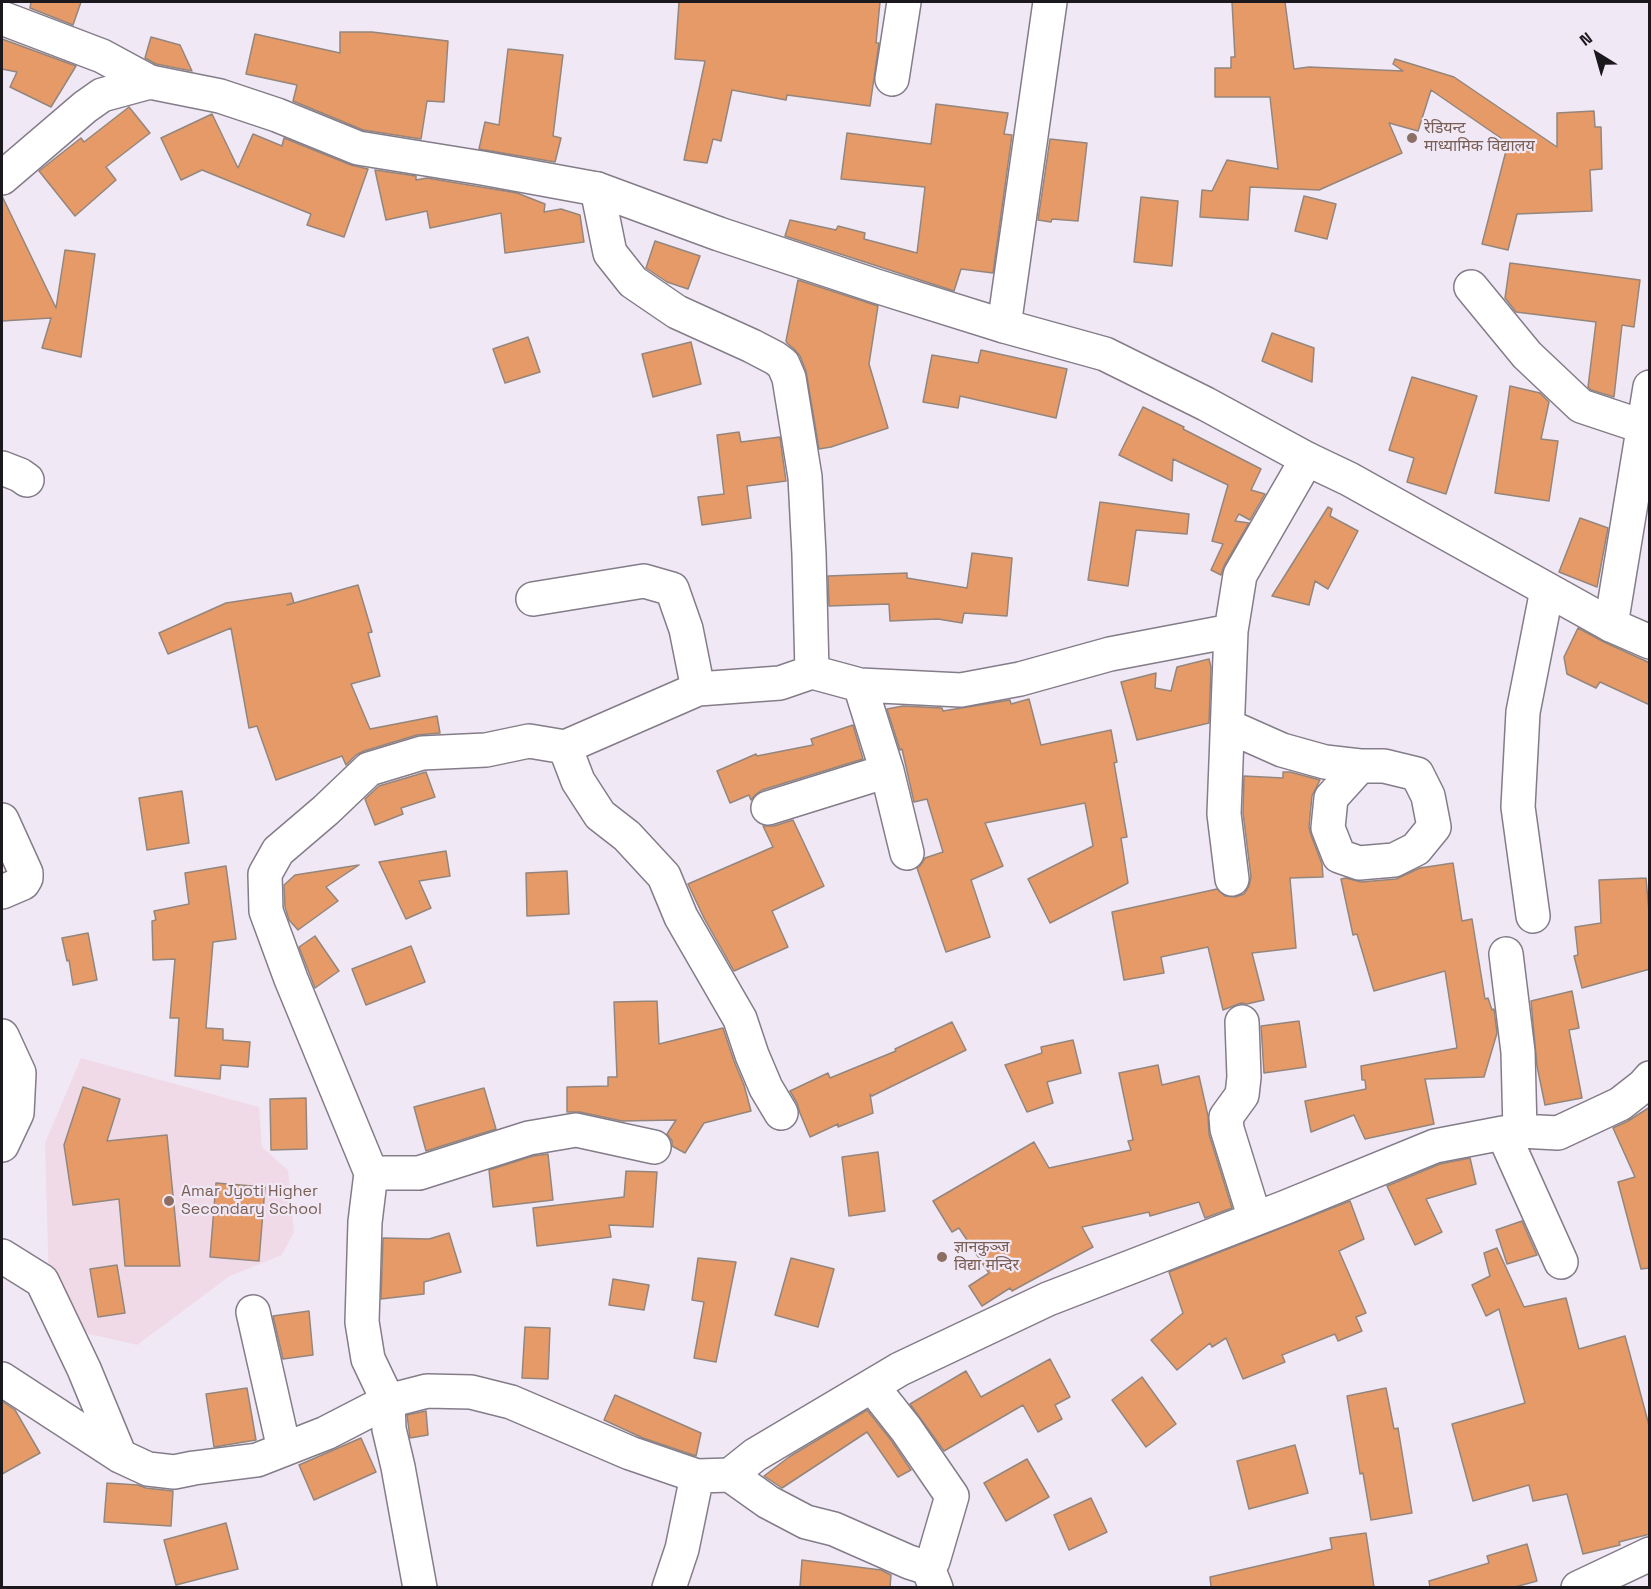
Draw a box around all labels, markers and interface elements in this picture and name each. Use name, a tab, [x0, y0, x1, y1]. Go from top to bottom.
north arrow	[1567, 24, 1627, 84]
text: N	[1575, 28, 1596, 51]
place label: रेडियन्ट माध्यामिक विद्यालय	[1424, 119, 1535, 157]
marker: रेडियन्ट माध्यामिक विद्यालय	[1405, 131, 1419, 145]
place label: Amar Jyoti Higher Secondary School	[181, 1182, 322, 1220]
marker: Amar Jyoti Higher Secondary School	[162, 1194, 176, 1208]
place label: ज्ञानकुञ्‍ज विद्या मन्दिर	[954, 1238, 1019, 1276]
marker: ज्ञानकुञ्‍ज विद्या मन्दिर	[935, 1250, 949, 1264]

